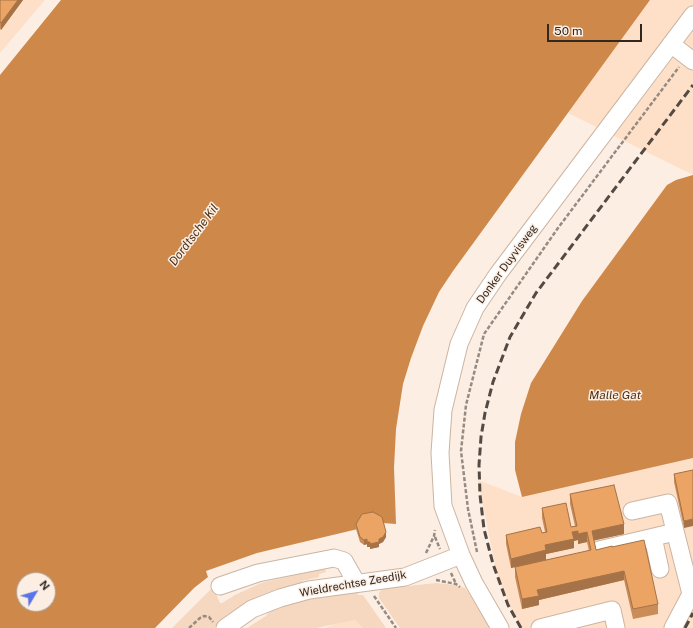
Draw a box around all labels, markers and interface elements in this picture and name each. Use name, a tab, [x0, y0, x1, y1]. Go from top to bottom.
scale bar	[549, 16, 644, 42]
text: 50 m	[554, 24, 582, 38]
water label: Dordtsche Kil	[166, 201, 222, 269]
street label: Donker Duyvisweg	[474, 222, 540, 306]
water label: Malle Gat	[589, 388, 641, 402]
street label: Wieldrechtse Zeedijk	[299, 568, 407, 600]
north arrow	[16, 572, 56, 612]
text: N	[37, 578, 52, 592]

